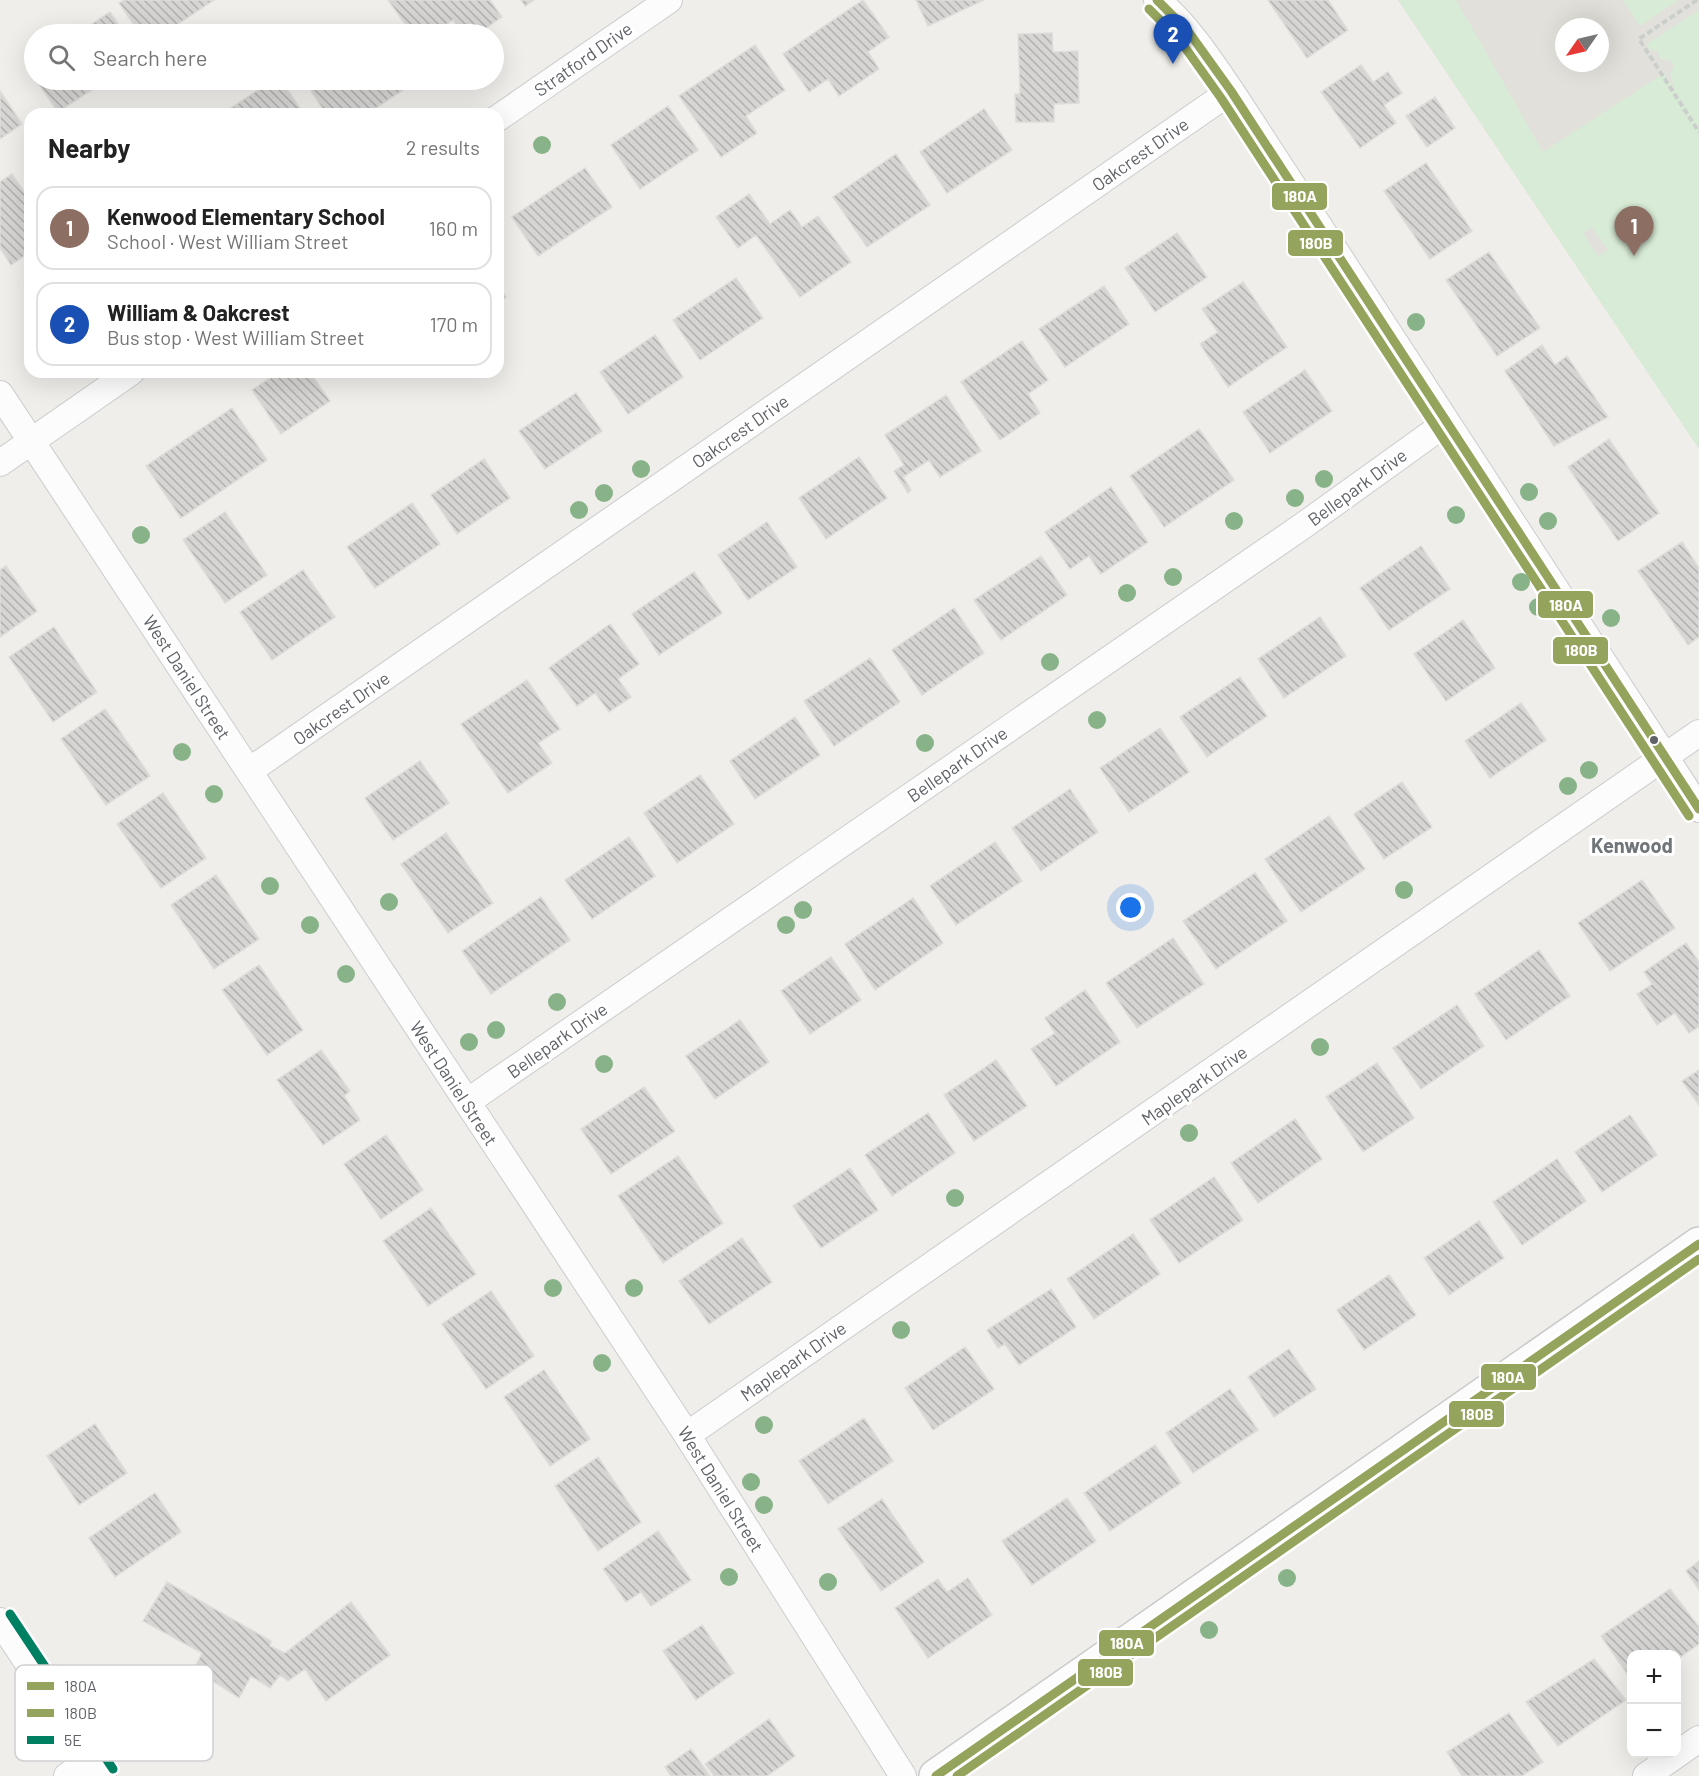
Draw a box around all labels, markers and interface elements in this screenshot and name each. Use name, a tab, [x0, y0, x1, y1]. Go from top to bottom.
pin: 2	[1154, 14, 1192, 64]
street label: Stratford Drive	[530, 17, 636, 101]
north arrow	[1555, 18, 1609, 72]
search box	[24, 24, 504, 90]
icon: search	[45, 41, 78, 74]
text: Search here	[93, 44, 207, 70]
street label: Oakcrest Drive	[1087, 113, 1193, 195]
text: Nearby	[48, 132, 130, 163]
text: 2 results	[406, 135, 480, 159]
line badge: 180A	[1271, 182, 1328, 211]
text: 180A	[1283, 186, 1317, 205]
text: Kenwood Elementary School	[107, 203, 385, 229]
pin: 1	[1614, 206, 1654, 256]
text: 1	[66, 216, 73, 240]
text: 160 m	[429, 216, 478, 240]
text: School · West William Street	[107, 229, 349, 253]
line badge: 180B	[1287, 229, 1344, 257]
text: 180B	[1299, 233, 1333, 252]
text: William & Oakcrest	[107, 299, 290, 325]
text: 2	[64, 312, 75, 336]
text: 170 m	[430, 312, 478, 336]
text: Bus stop · West William Street	[107, 325, 365, 349]
street label: Oakcrest Drive	[687, 390, 793, 472]
street label: Bellepark Drive	[1303, 444, 1411, 530]
line badge: 180A	[1537, 590, 1594, 619]
text: 180A	[1549, 595, 1583, 614]
street label: West Daniel Street	[139, 611, 235, 743]
line badge: 180B	[1552, 636, 1609, 665]
text: 180B	[1564, 640, 1598, 659]
street label: Oakcrest Drive	[288, 667, 394, 749]
street label: Bellepark Drive	[903, 721, 1011, 807]
unlabelled marker	[1648, 734, 1660, 746]
district label: Kenwood	[1591, 833, 1673, 857]
your location	[1116, 893, 1145, 922]
street label: Bellepark Drive	[503, 997, 611, 1083]
street label: West Daniel Street	[406, 1017, 502, 1149]
street label: Maplepark Drive	[1137, 1040, 1251, 1130]
street label: Maplepark Drive	[736, 1316, 850, 1406]
line badge: 180A	[1480, 1363, 1537, 1391]
text: 180A	[1491, 1367, 1525, 1386]
line badge: 180B	[1448, 1400, 1505, 1428]
text: 180B	[1460, 1404, 1494, 1423]
street label: West Daniel Street	[673, 1422, 769, 1556]
line badge: 180A	[1098, 1629, 1155, 1657]
text: 180A	[1110, 1633, 1144, 1652]
map controls	[1627, 1650, 1681, 1758]
button: +	[1627, 1650, 1681, 1704]
line badge: 180B	[1077, 1658, 1134, 1687]
text: 180B	[1089, 1662, 1123, 1681]
legend	[15, 1665, 213, 1761]
text: 180A	[64, 1676, 97, 1695]
text: 180B	[64, 1703, 97, 1722]
button: −	[1627, 1704, 1681, 1758]
text: 5E	[64, 1730, 82, 1749]

